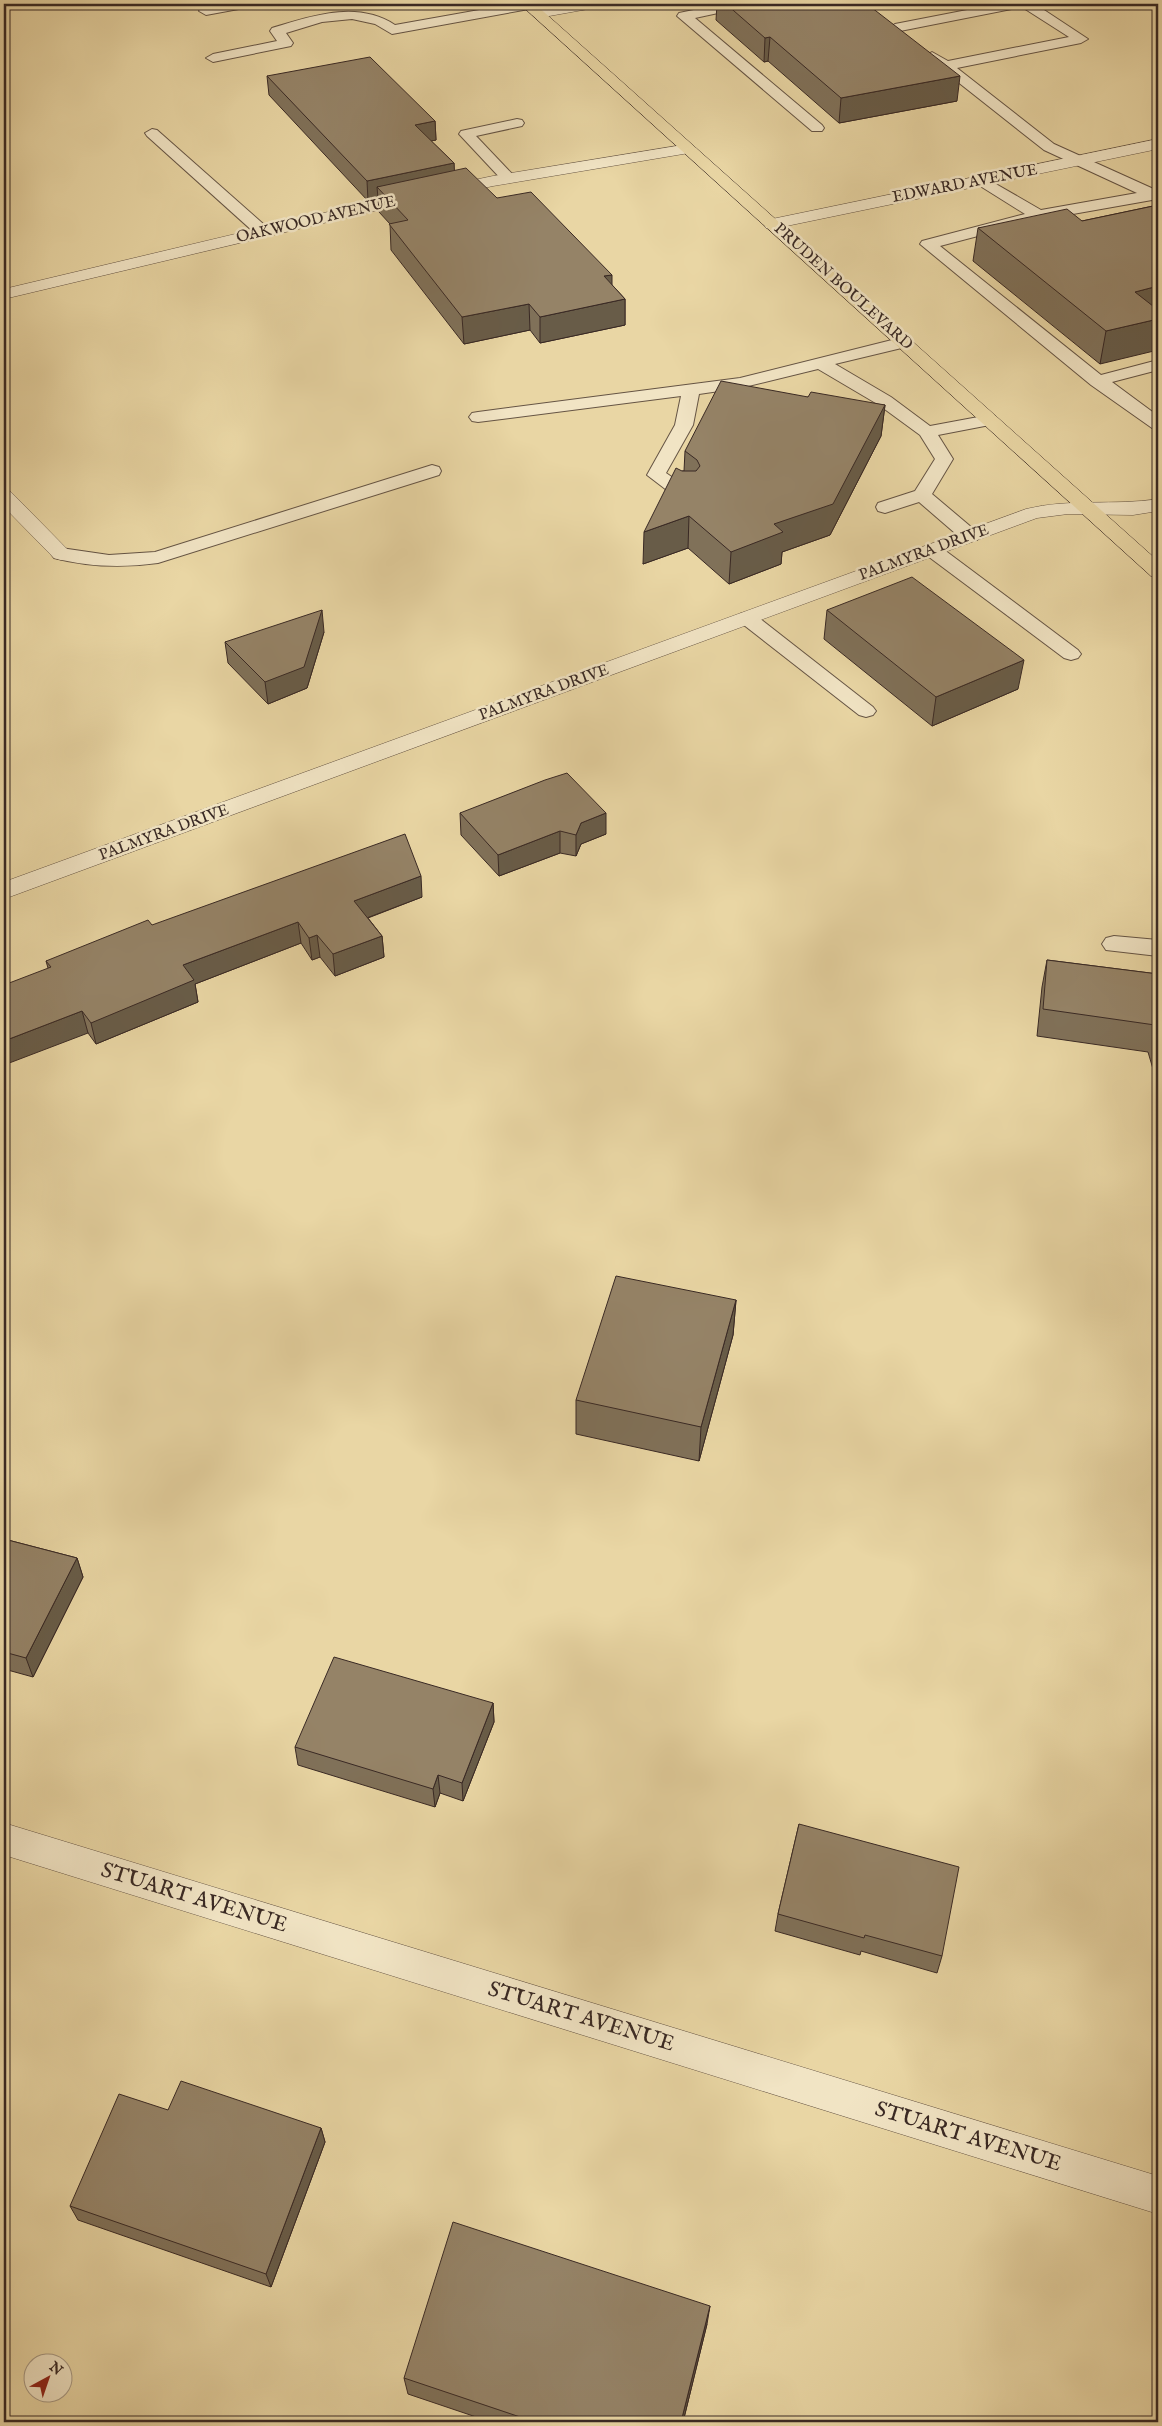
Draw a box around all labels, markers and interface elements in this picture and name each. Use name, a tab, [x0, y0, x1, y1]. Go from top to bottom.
street label: EDWARD AVENUE	[891, 160, 1039, 208]
street label: OAKWOOD AVENUE	[234, 192, 398, 248]
street label: PRUDEN BOULEVARD	[769, 219, 917, 355]
street label: PALMYRA DRIVE	[856, 520, 992, 586]
street label: PALMYRA DRIVE	[476, 660, 612, 726]
street label: PALMYRA DRIVE	[96, 800, 232, 866]
street label: STUART AVENUE	[97, 1856, 291, 1940]
street label: STUART AVENUE	[484, 1975, 678, 2059]
street label: STUART AVENUE	[871, 2095, 1065, 2179]
north arrow	[22, 2354, 72, 2404]
text: N	[45, 2357, 66, 2380]

